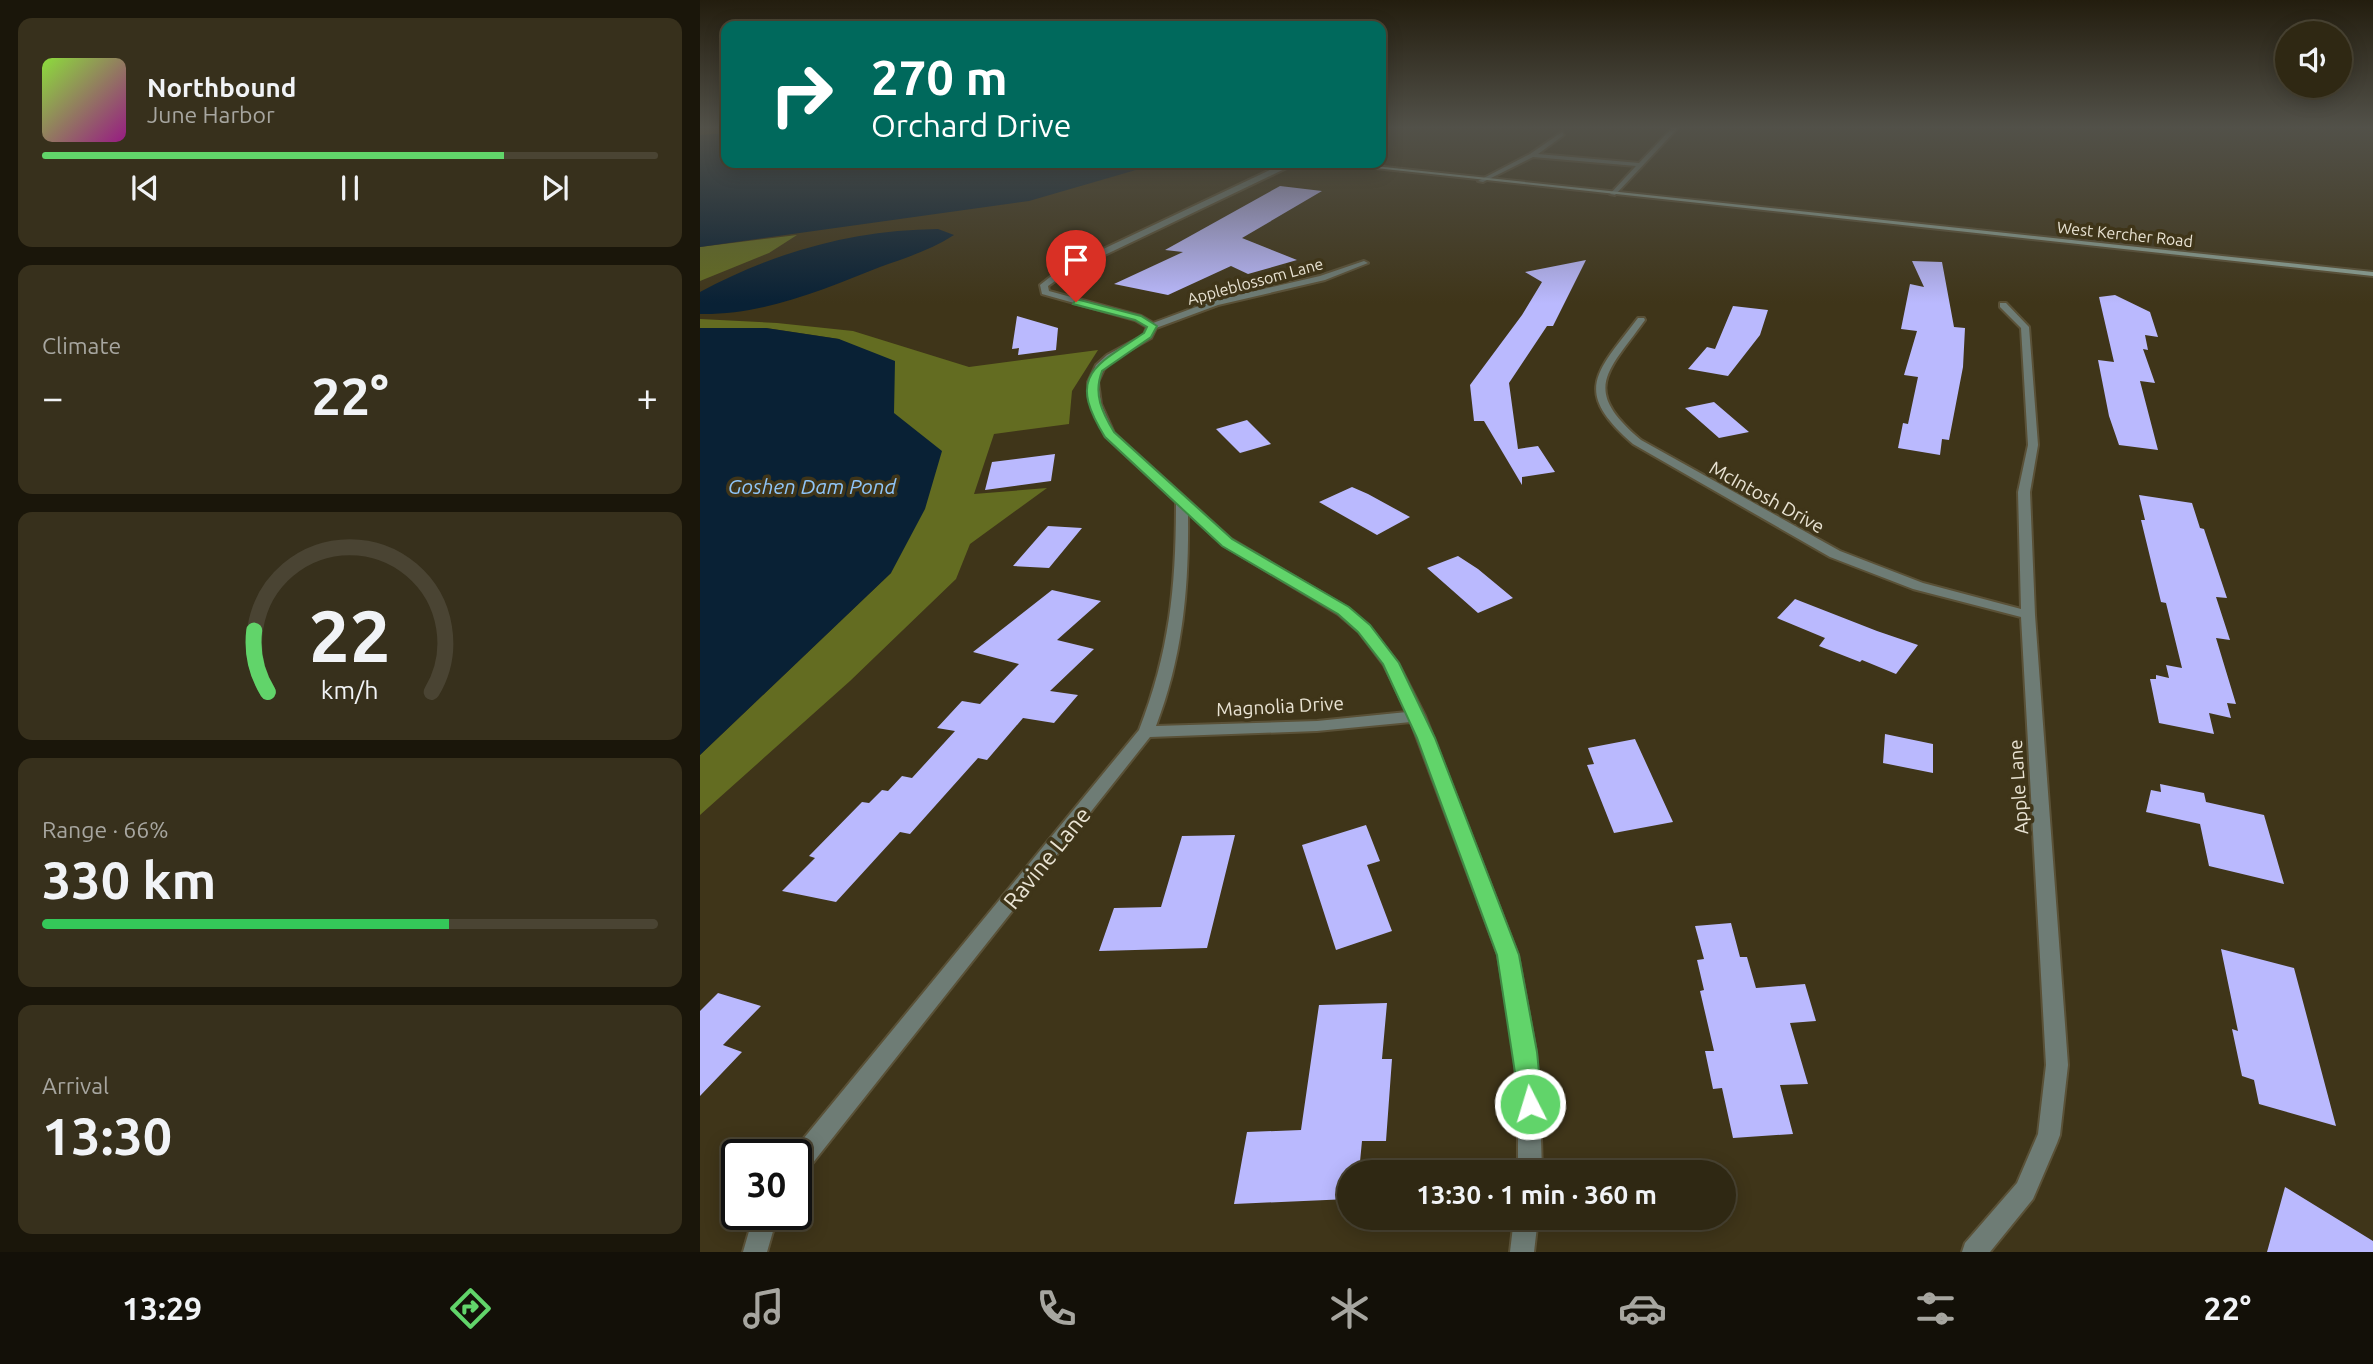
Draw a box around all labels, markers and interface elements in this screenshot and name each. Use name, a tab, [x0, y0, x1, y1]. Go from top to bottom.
map controls	[2275, 21, 2352, 98]
button: sound	[2275, 21, 2352, 98]
icon: right	[756, 49, 847, 140]
text: 270 m	[871, 49, 1008, 104]
text: Northbound	[147, 73, 296, 102]
text: June Harbor	[147, 102, 275, 127]
text: Orchard Drive	[871, 107, 1071, 143]
icon: previous	[126, 169, 164, 207]
icon: pause	[331, 169, 369, 207]
icon: next	[536, 169, 574, 207]
street label: West Kercher Road	[2056, 218, 2194, 250]
pin	[1046, 230, 1106, 302]
icon: arrive	[1057, 241, 1095, 279]
street label: Appleblossom Lane	[1185, 254, 1325, 308]
text: Climate	[42, 333, 121, 358]
text: 22°	[311, 367, 389, 425]
text: −	[42, 376, 63, 418]
text: +	[637, 376, 658, 418]
street label: McIntosh Drive	[1706, 456, 1828, 538]
water label: Goshen Dam Pond	[728, 474, 897, 498]
text: 22	[309, 594, 391, 676]
text: km/h	[321, 676, 379, 704]
street label: Magnolia Drive	[1216, 692, 1344, 720]
street label: Apple Lane	[2004, 739, 2032, 835]
street label: Ravine Lane	[998, 802, 1095, 913]
text: Range · 66%	[42, 817, 169, 842]
text: 330 km	[42, 851, 216, 909]
position arrow	[1493, 1067, 1567, 1141]
text: Arrival	[42, 1073, 109, 1098]
text: 13:30	[42, 1107, 172, 1165]
speed limit sign: 30	[721, 1139, 812, 1230]
text: 13:30 · 1 min · 360 m	[1416, 1180, 1657, 1209]
icon: directions	[446, 1284, 495, 1333]
icon: music	[739, 1284, 788, 1333]
icon: phone	[1032, 1284, 1081, 1333]
icon: climate	[1325, 1284, 1374, 1333]
icon: car	[1618, 1284, 1667, 1333]
icon: filters	[1911, 1284, 1960, 1333]
text: 13:29	[122, 1290, 202, 1326]
text: 22°	[2204, 1290, 2251, 1326]

